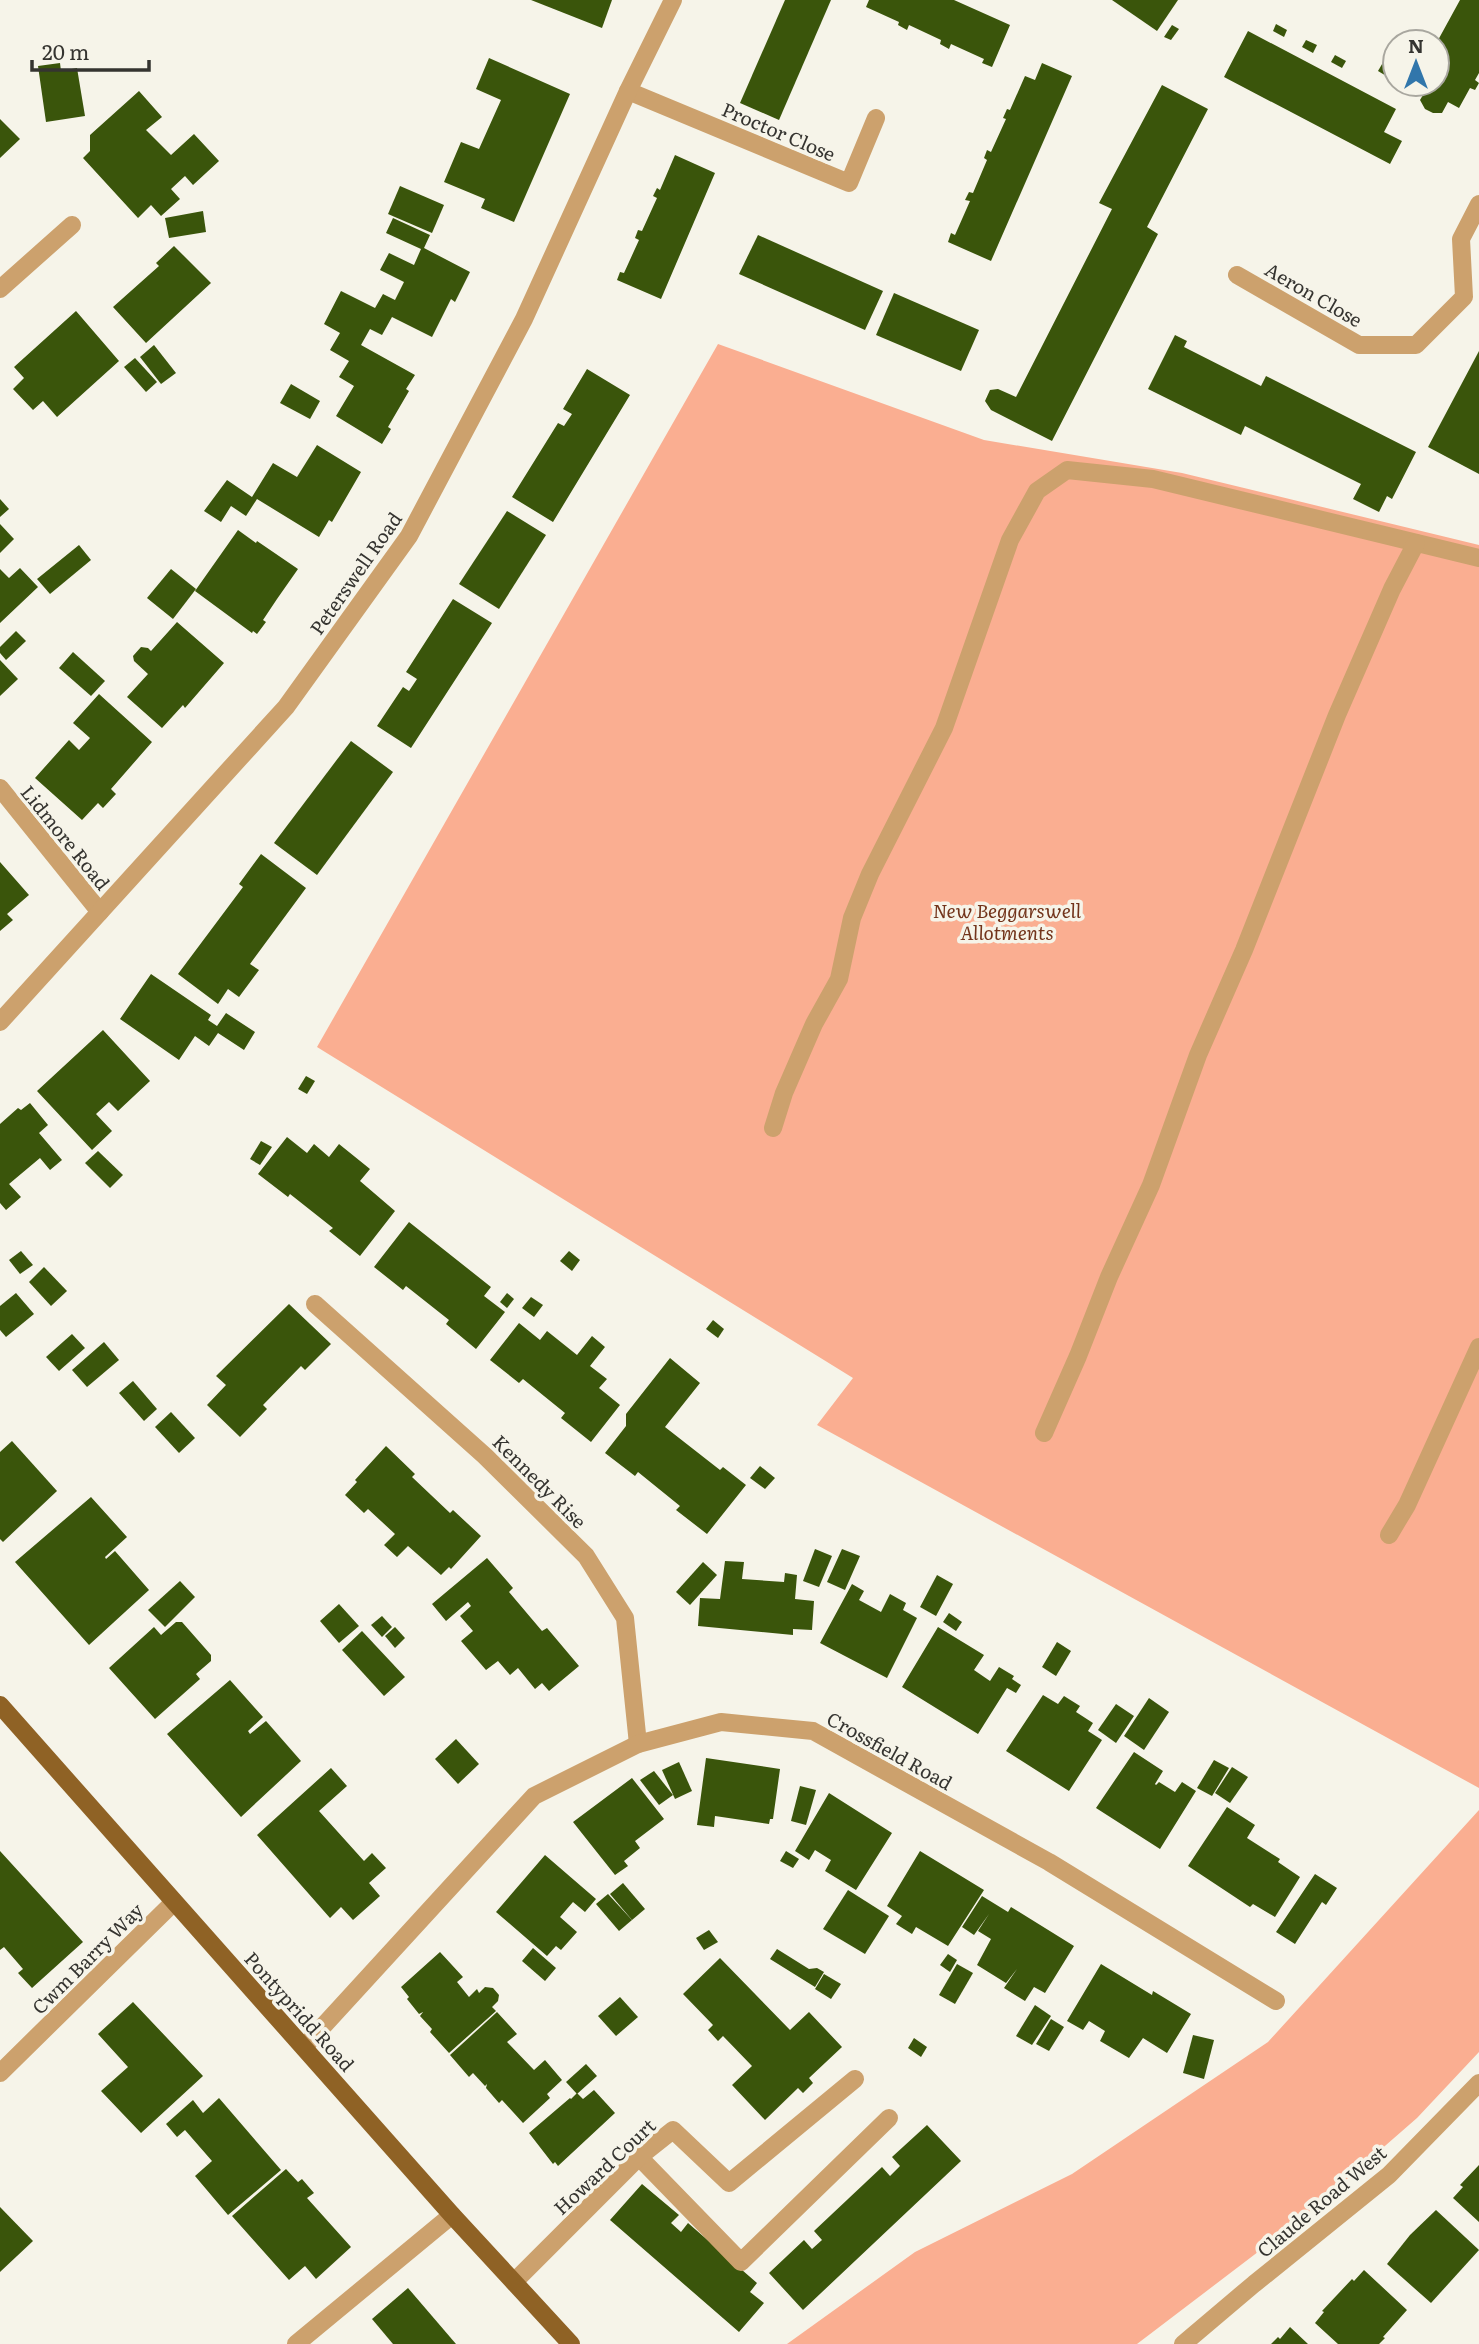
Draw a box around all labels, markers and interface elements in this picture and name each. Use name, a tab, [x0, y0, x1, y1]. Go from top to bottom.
scale bar	[32, 28, 149, 72]
north arrow	[1381, 28, 1451, 98]
text: N	[1408, 31, 1424, 59]
text: 20 m	[42, 35, 89, 66]
street label: Proctor Close	[718, 95, 840, 168]
street label: Aeron Close	[1260, 255, 1368, 333]
street label: Peterswell Road	[302, 506, 408, 640]
street label: Lidmore Road	[15, 779, 117, 896]
park label: New Beggarswell Allotments	[933, 896, 1082, 946]
street label: Kennedy Rise	[487, 1428, 593, 1534]
street label: Crossfield Road	[822, 1704, 958, 1796]
street label: Cwm Barry Way	[25, 1896, 149, 2020]
street label: Pontypridd Road	[238, 1945, 362, 2077]
street label: Howard Court	[547, 2111, 661, 2221]
street label: Claude Road West	[1250, 2138, 1392, 2263]

